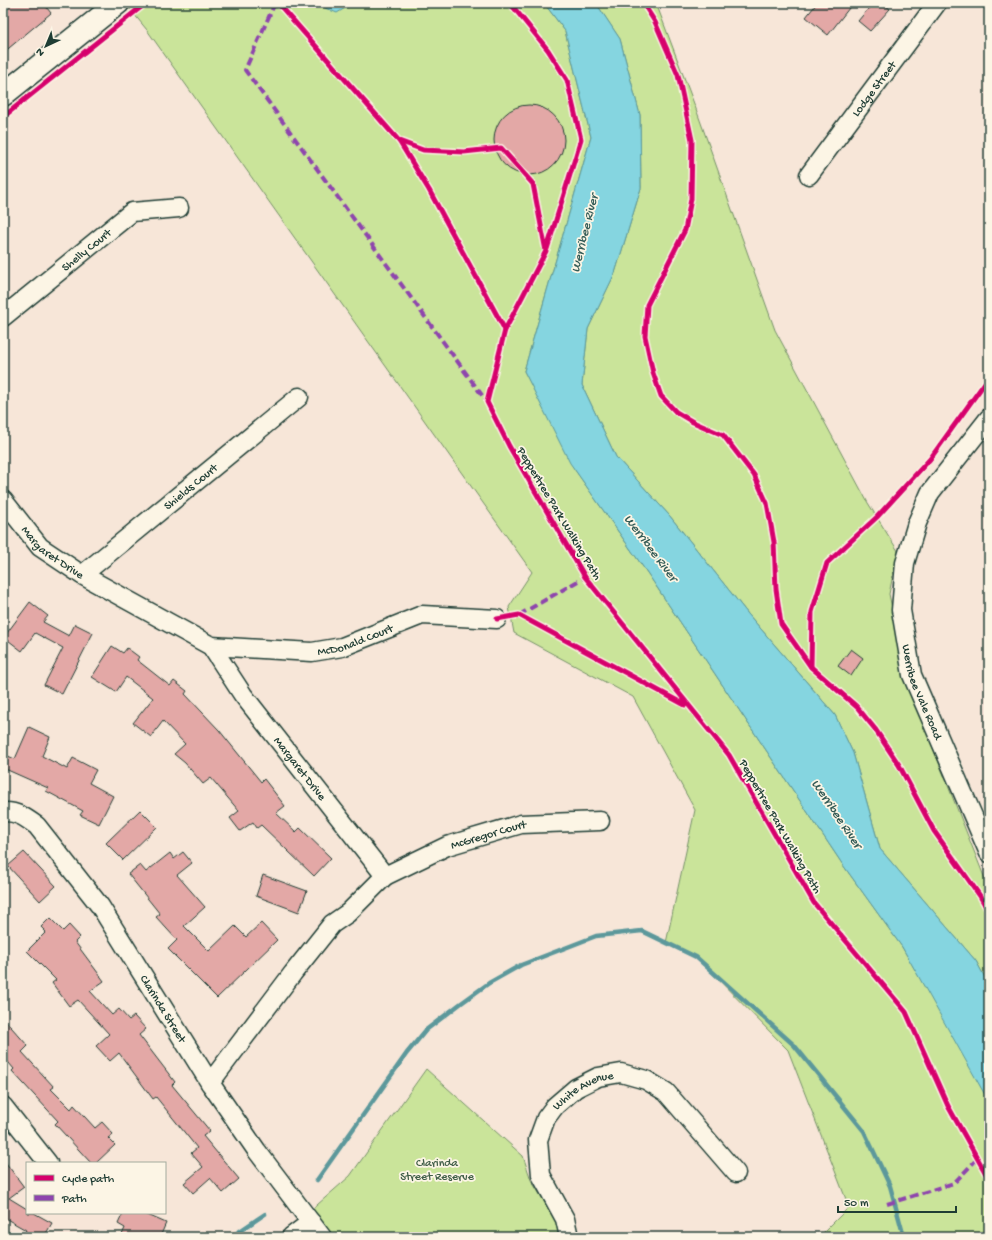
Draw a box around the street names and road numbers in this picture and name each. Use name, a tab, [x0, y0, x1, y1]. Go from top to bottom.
street label: Lodge Street	[850, 58, 901, 120]
street label: Shelly Court	[60, 226, 116, 275]
street label: Peppertree Park Walking Path	[512, 444, 604, 584]
street label: Shields Court	[162, 461, 222, 514]
street label: Margaret Drive	[17, 524, 86, 584]
street label: McDonald Court	[316, 622, 396, 660]
street label: Werribee Vale Road	[898, 643, 944, 743]
street label: Margaret Drive	[269, 735, 329, 805]
street label: Peppertree Park Walking Path	[735, 757, 824, 897]
street label: McGregor Court	[449, 819, 527, 853]
street label: Clarinda Street	[136, 973, 189, 1047]
street label: White Avenue	[550, 1069, 615, 1114]

